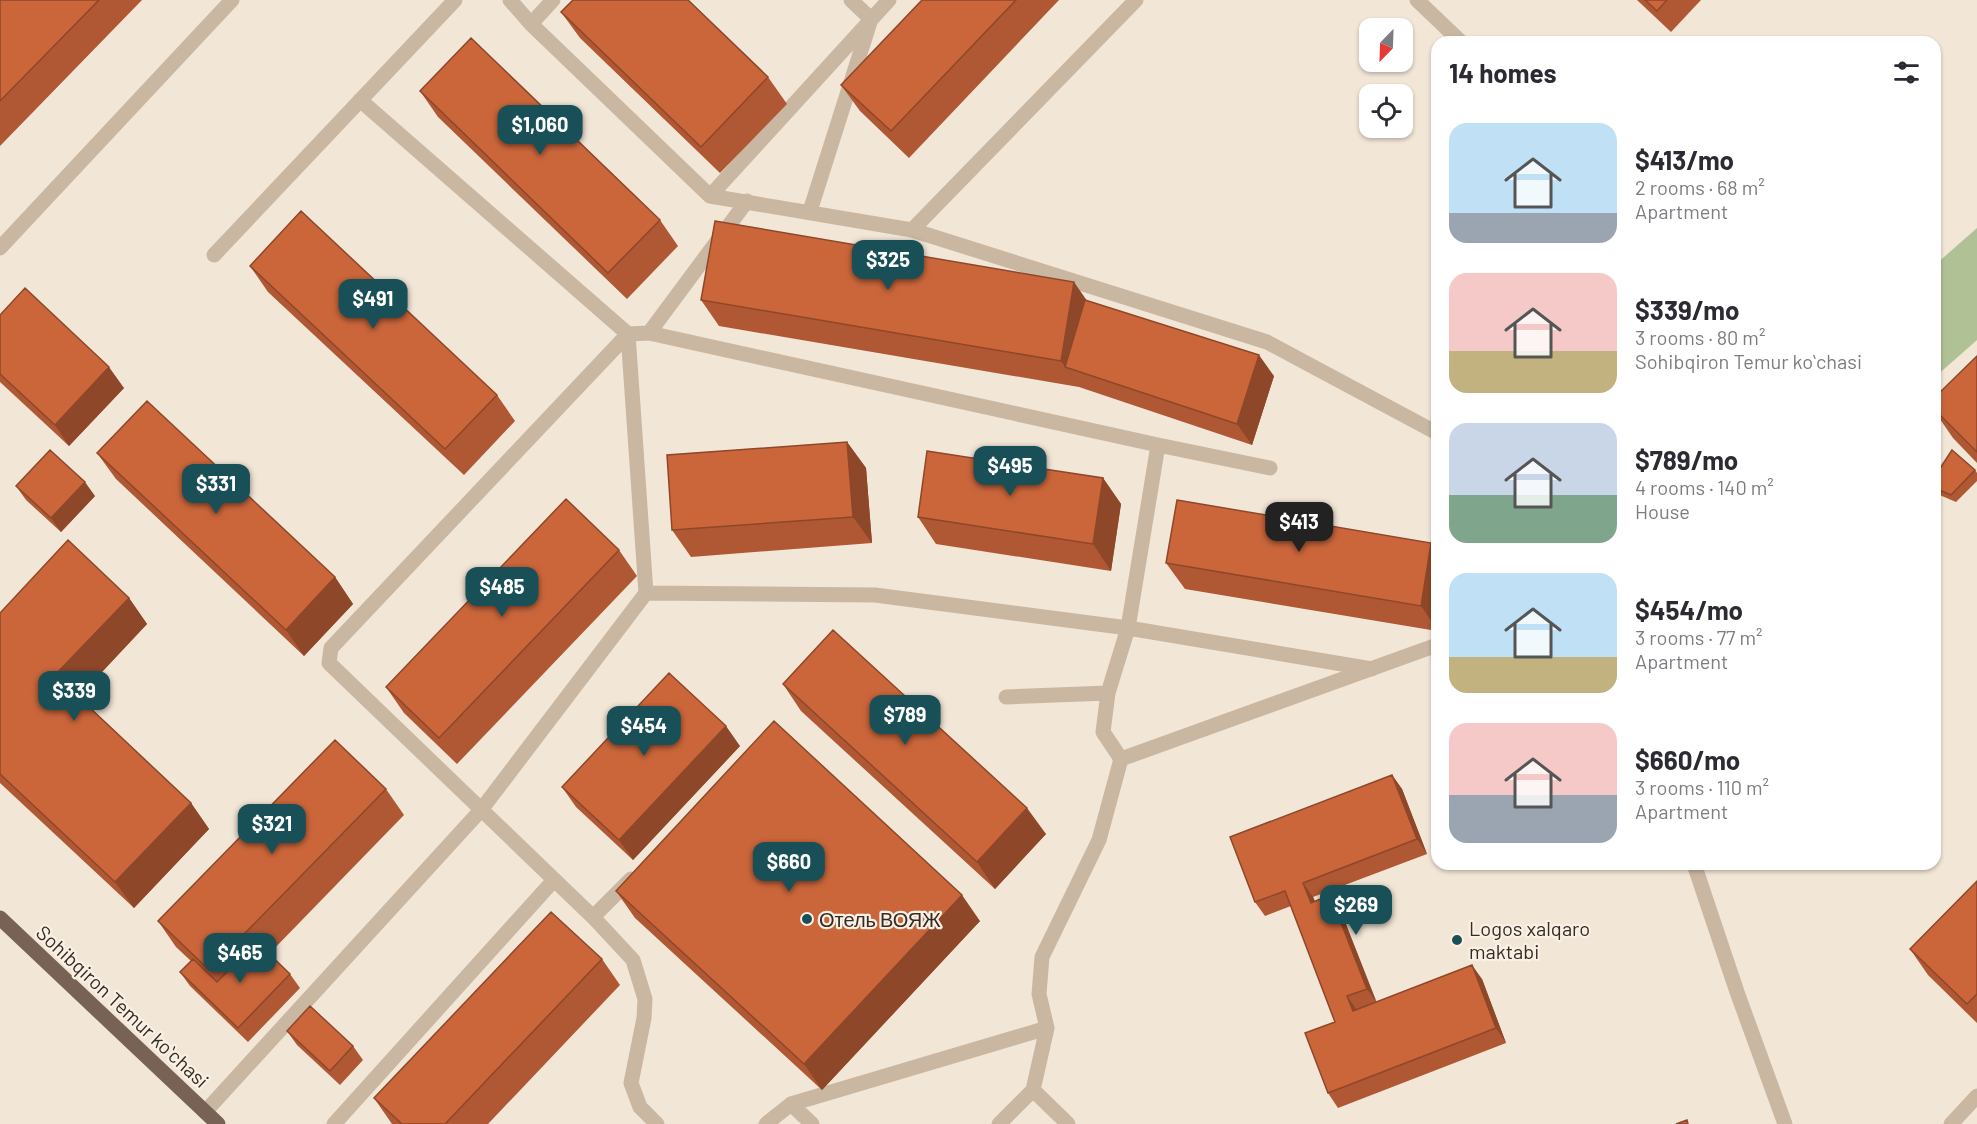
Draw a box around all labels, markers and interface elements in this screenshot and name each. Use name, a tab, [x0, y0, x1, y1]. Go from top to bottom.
north arrow	[1359, 18, 1413, 72]
map controls	[1359, 18, 1413, 138]
icon: filters	[1890, 56, 1923, 89]
text: 14 homes	[1449, 57, 1556, 88]
button: locate	[1359, 84, 1413, 138]
pin: $1,060	[491, 105, 589, 156]
text: $1,060	[512, 112, 568, 136]
text: $413/mo	[1635, 144, 1734, 175]
icon: home	[1497, 147, 1569, 219]
text: 2 rooms · 68 m²	[1635, 175, 1765, 199]
text: Apartment	[1635, 199, 1728, 223]
pin: $325	[852, 240, 924, 291]
text: $325	[866, 247, 910, 271]
pin: $491	[337, 279, 409, 330]
text: $491	[353, 286, 393, 310]
text: $339/mo	[1635, 294, 1739, 325]
icon: home	[1497, 297, 1569, 369]
text: 3 rooms · 80 m²	[1635, 325, 1765, 349]
text: Sohibqiron Temur koʻchasi	[1635, 349, 1862, 373]
text: $789/mo	[1635, 444, 1738, 475]
pin: $495	[974, 446, 1046, 497]
icon: home	[1497, 447, 1569, 519]
text: $495	[988, 453, 1032, 477]
pin: $331	[180, 464, 252, 515]
text: $331	[196, 471, 236, 495]
text: 4 rooms · 140 m²	[1635, 475, 1774, 499]
text: House	[1635, 499, 1690, 523]
pin: $413	[1263, 502, 1335, 553]
text: $413	[1279, 509, 1319, 533]
pin: $485	[466, 567, 538, 618]
text: $485	[479, 574, 525, 598]
text: $454/mo	[1635, 594, 1743, 625]
icon: home	[1497, 597, 1569, 669]
text: 3 rooms · 77 m²	[1635, 625, 1763, 649]
text: Apartment	[1635, 649, 1728, 673]
pin: $339	[38, 671, 110, 722]
text: $339	[52, 678, 96, 702]
pin: $789	[869, 695, 941, 746]
text: $789	[884, 702, 926, 726]
pin: $454	[608, 706, 680, 757]
text: $454	[621, 713, 667, 737]
text: $660/mo	[1635, 744, 1740, 775]
icon: home	[1497, 747, 1569, 819]
text: 3 rooms · 110 m²	[1635, 775, 1769, 799]
text: Apartment	[1635, 799, 1728, 823]
pin: $321	[236, 804, 308, 855]
text: $321	[252, 811, 292, 835]
pin: $660	[753, 842, 825, 893]
text: $660	[767, 849, 811, 873]
pin: $269	[1320, 885, 1392, 936]
text: $269	[1334, 892, 1378, 916]
place label: Отель ВОЯЖ	[819, 907, 941, 931]
marker: Отель ВОЯЖ	[800, 912, 814, 926]
place label: Logos xalqaro maktabi	[1469, 916, 1590, 963]
street label: Sohibqiron Temur koʻchasi	[32, 920, 214, 1092]
pin: $465	[204, 933, 276, 984]
marker: Logos xalqaro maktabi	[1450, 933, 1464, 947]
text: $465	[217, 940, 263, 964]

